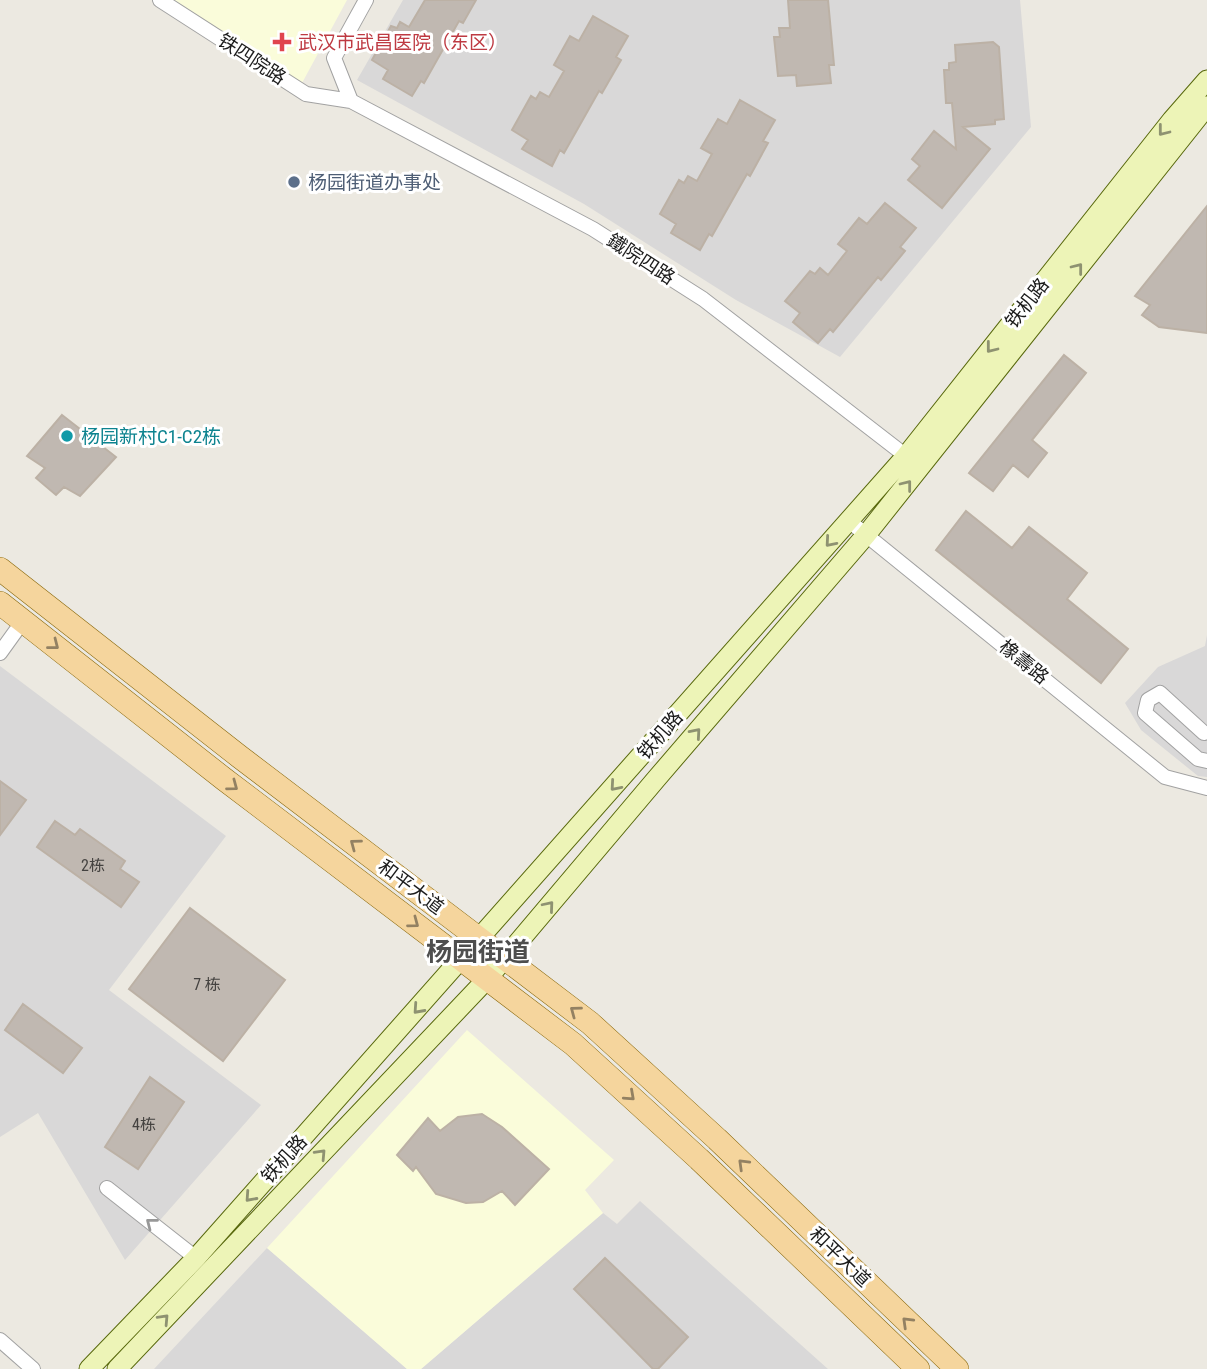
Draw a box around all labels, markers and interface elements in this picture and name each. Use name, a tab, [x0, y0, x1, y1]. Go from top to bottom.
street label: 铁四院路	[214, 29, 290, 89]
place label: 武汉市武昌医院（东区）	[298, 31, 507, 54]
marker: 武汉市武昌医院（东区）	[272, 32, 292, 52]
one-way arrow	[1158, 124, 1171, 136]
place label: 杨园街道办事处	[308, 171, 441, 194]
marker: 杨园街道办事处	[286, 174, 302, 190]
street label: 鐵院四路	[603, 229, 679, 289]
one-way arrow	[1070, 263, 1083, 275]
street label: 铁机路	[1000, 273, 1054, 333]
one-way arrow	[987, 341, 1000, 353]
place label: 杨园新村C1-C2栋	[81, 425, 221, 448]
marker: 杨园新村C1-C2栋	[59, 428, 75, 444]
one-way arrow	[898, 480, 911, 492]
one-way arrow	[826, 534, 839, 547]
street label: 橡壽路	[995, 635, 1053, 689]
one-way arrow	[46, 637, 58, 650]
street label: 铁机路	[633, 706, 687, 764]
one-way arrow	[688, 728, 700, 741]
one-way arrow	[225, 777, 238, 790]
one-way arrow	[611, 778, 623, 791]
one-way arrow	[350, 840, 362, 853]
street label: 和平大道	[374, 855, 448, 919]
house number: 2栋	[81, 856, 105, 875]
one-way arrow	[541, 902, 553, 915]
one-way arrow	[406, 915, 419, 928]
district label: 杨园街道	[426, 937, 530, 967]
house number: 7 栋	[193, 975, 221, 994]
one-way arrow	[414, 1001, 426, 1014]
one-way arrow	[570, 1007, 583, 1020]
one-way arrow	[622, 1087, 635, 1100]
house number: 4栋	[132, 1115, 156, 1134]
street label: 铁机路	[256, 1130, 312, 1188]
one-way arrow	[313, 1150, 325, 1163]
one-way arrow	[738, 1160, 751, 1173]
one-way arrow	[246, 1189, 259, 1202]
one-way arrow	[147, 1219, 159, 1232]
street label: 和平大道	[805, 1222, 875, 1292]
one-way arrow	[156, 1315, 169, 1328]
one-way arrow	[903, 1317, 916, 1330]

